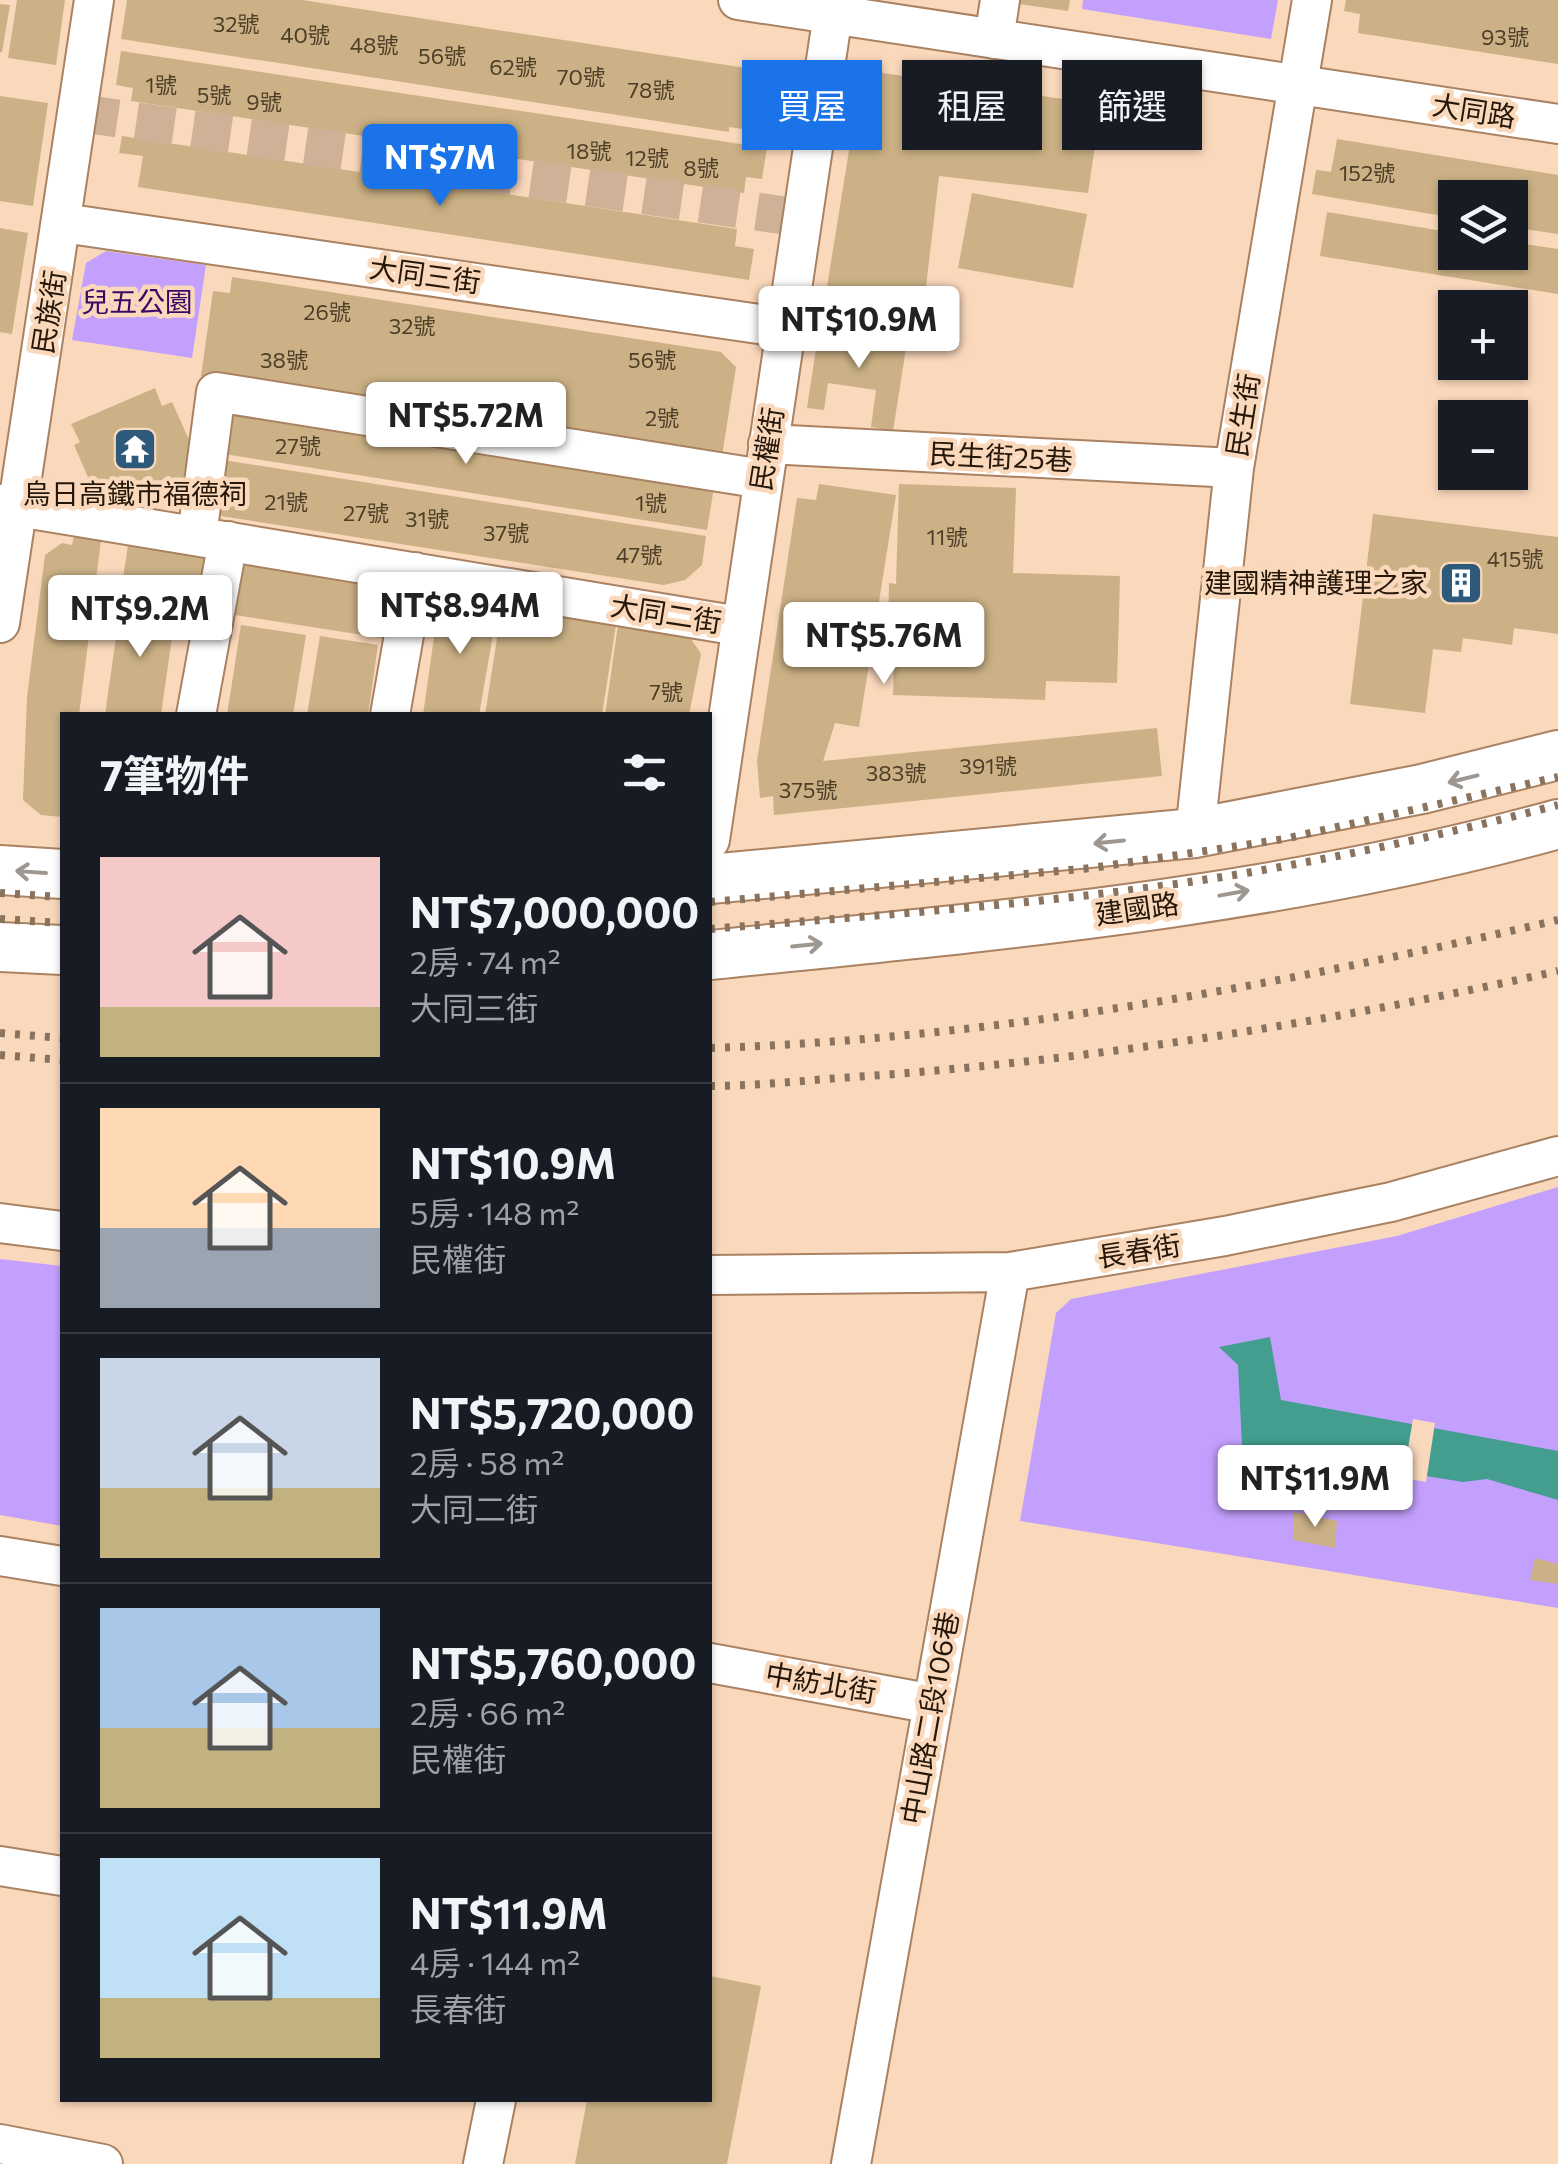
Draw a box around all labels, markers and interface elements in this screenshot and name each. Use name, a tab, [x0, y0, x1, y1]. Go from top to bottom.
house number: 32號	[213, 10, 259, 37]
house number: 40號	[280, 21, 330, 48]
house number: 93號	[1481, 23, 1529, 50]
house number: 48號	[350, 31, 398, 58]
house number: 56號	[418, 42, 466, 69]
house number: 62號	[489, 53, 537, 80]
chip: 買屋	[742, 60, 882, 150]
chip: 租屋	[902, 60, 1042, 150]
chip: 篩選	[1062, 60, 1202, 150]
house number: 70號	[557, 63, 605, 90]
house number: 1號	[145, 71, 177, 98]
house number: 78號	[628, 76, 674, 103]
house number: 5號	[197, 81, 231, 108]
street label: 大同路	[1430, 87, 1518, 133]
house number: 9號	[246, 88, 282, 115]
pin: NT$7M	[370, 124, 510, 209]
text: NT$7M	[384, 136, 496, 176]
house number: 18號	[567, 137, 611, 164]
house number: 12號	[625, 144, 669, 171]
house number: 8號	[683, 154, 719, 181]
house number: 152號	[1339, 159, 1395, 186]
map controls	[1438, 180, 1528, 490]
button: layers	[1438, 180, 1528, 270]
street label: 大同三街	[367, 249, 483, 299]
street label: 民族街	[25, 268, 71, 356]
park label: 兒五公園	[81, 284, 193, 318]
pin: NT$10.9M	[756, 286, 962, 371]
button: +	[1438, 290, 1528, 380]
house number: 26號	[303, 298, 351, 325]
text: NT$10.9M	[781, 298, 937, 338]
house number: 32號	[389, 312, 435, 339]
house number: 38號	[260, 346, 308, 373]
house number: 56號	[628, 346, 676, 373]
street label: 民生街	[1219, 371, 1265, 459]
pin: NT$5.72M	[363, 382, 569, 467]
text: NT$5.72M	[388, 394, 544, 434]
button: −	[1438, 400, 1528, 490]
house number: 2號	[645, 404, 679, 431]
street label: 民權街	[743, 405, 789, 493]
temple icon: 烏日高鐵市福德祠	[112, 426, 158, 472]
house number: 27號	[275, 432, 321, 459]
street label: 民生街25巷	[928, 435, 1074, 477]
place label: 烏日高鐵市福德祠	[23, 476, 247, 510]
house number: 21號	[264, 488, 308, 515]
house number: 1號	[635, 489, 667, 516]
house number: 27號	[343, 499, 389, 526]
house number: 31號	[405, 505, 449, 532]
house number: 37號	[483, 519, 529, 546]
house number: 11號	[927, 523, 967, 550]
house number: 47號	[616, 541, 662, 568]
house number: 415號	[1487, 545, 1543, 572]
building icon: 建國精神護理之家	[1438, 560, 1484, 606]
place label: 建國精神護理之家	[1204, 565, 1428, 599]
pin: NT$8.94M	[357, 572, 563, 657]
pin: NT$9.2M	[48, 575, 232, 660]
text: NT$8.94M	[380, 584, 540, 624]
text: NT$9.2M	[70, 587, 210, 627]
street label: 大同二街	[608, 587, 724, 639]
pin: NT$5.76M	[781, 602, 987, 687]
text: NT$5.76M	[805, 614, 963, 654]
house number: 7號	[649, 678, 683, 705]
icon: filters	[617, 745, 672, 800]
text: 7筆物件	[100, 748, 249, 800]
house number: 391號	[959, 752, 1017, 779]
house number: 383號	[866, 759, 926, 786]
one-way arrow	[1448, 771, 1480, 789]
house number: 375號	[779, 776, 837, 803]
one-way arrow	[1094, 833, 1126, 852]
one-way arrow	[16, 862, 48, 881]
one-way arrow	[1217, 883, 1250, 902]
text: NT$7,000,000	[410, 885, 699, 937]
street label: 建國路	[1093, 885, 1181, 931]
icon: home	[180, 897, 300, 1017]
one-way arrow	[790, 935, 823, 954]
text: 2房 · 74 m²	[410, 941, 561, 981]
text: 大同三街	[410, 987, 538, 1027]
text: NT$10.9M	[410, 1136, 616, 1188]
icon: home	[180, 1148, 300, 1268]
text: 5房 · 148 m²	[410, 1192, 579, 1232]
street label: 長春街	[1095, 1227, 1183, 1273]
text: 民權街	[410, 1238, 506, 1278]
text: NT$5,720,000	[410, 1386, 694, 1438]
icon: home	[180, 1398, 300, 1518]
text: 2房 · 58 m²	[410, 1442, 564, 1482]
pin: NT$11.9M	[1212, 1445, 1418, 1530]
text: NT$11.9M	[1240, 1457, 1390, 1497]
text: 大同二街	[410, 1488, 538, 1528]
street label: 中山路二段106巷	[894, 1609, 964, 1827]
text: NT$5,760,000	[410, 1636, 696, 1688]
icon: home	[180, 1648, 300, 1768]
street label: 中紡北街	[763, 1656, 879, 1708]
text: 2房 · 66 m²	[410, 1692, 565, 1732]
text: 民權街	[410, 1738, 506, 1778]
text: NT$11.9M	[410, 1886, 608, 1938]
icon: home	[180, 1898, 300, 2018]
text: 4房 · 144 m²	[410, 1942, 580, 1982]
text: 長春街	[410, 1988, 506, 2028]

